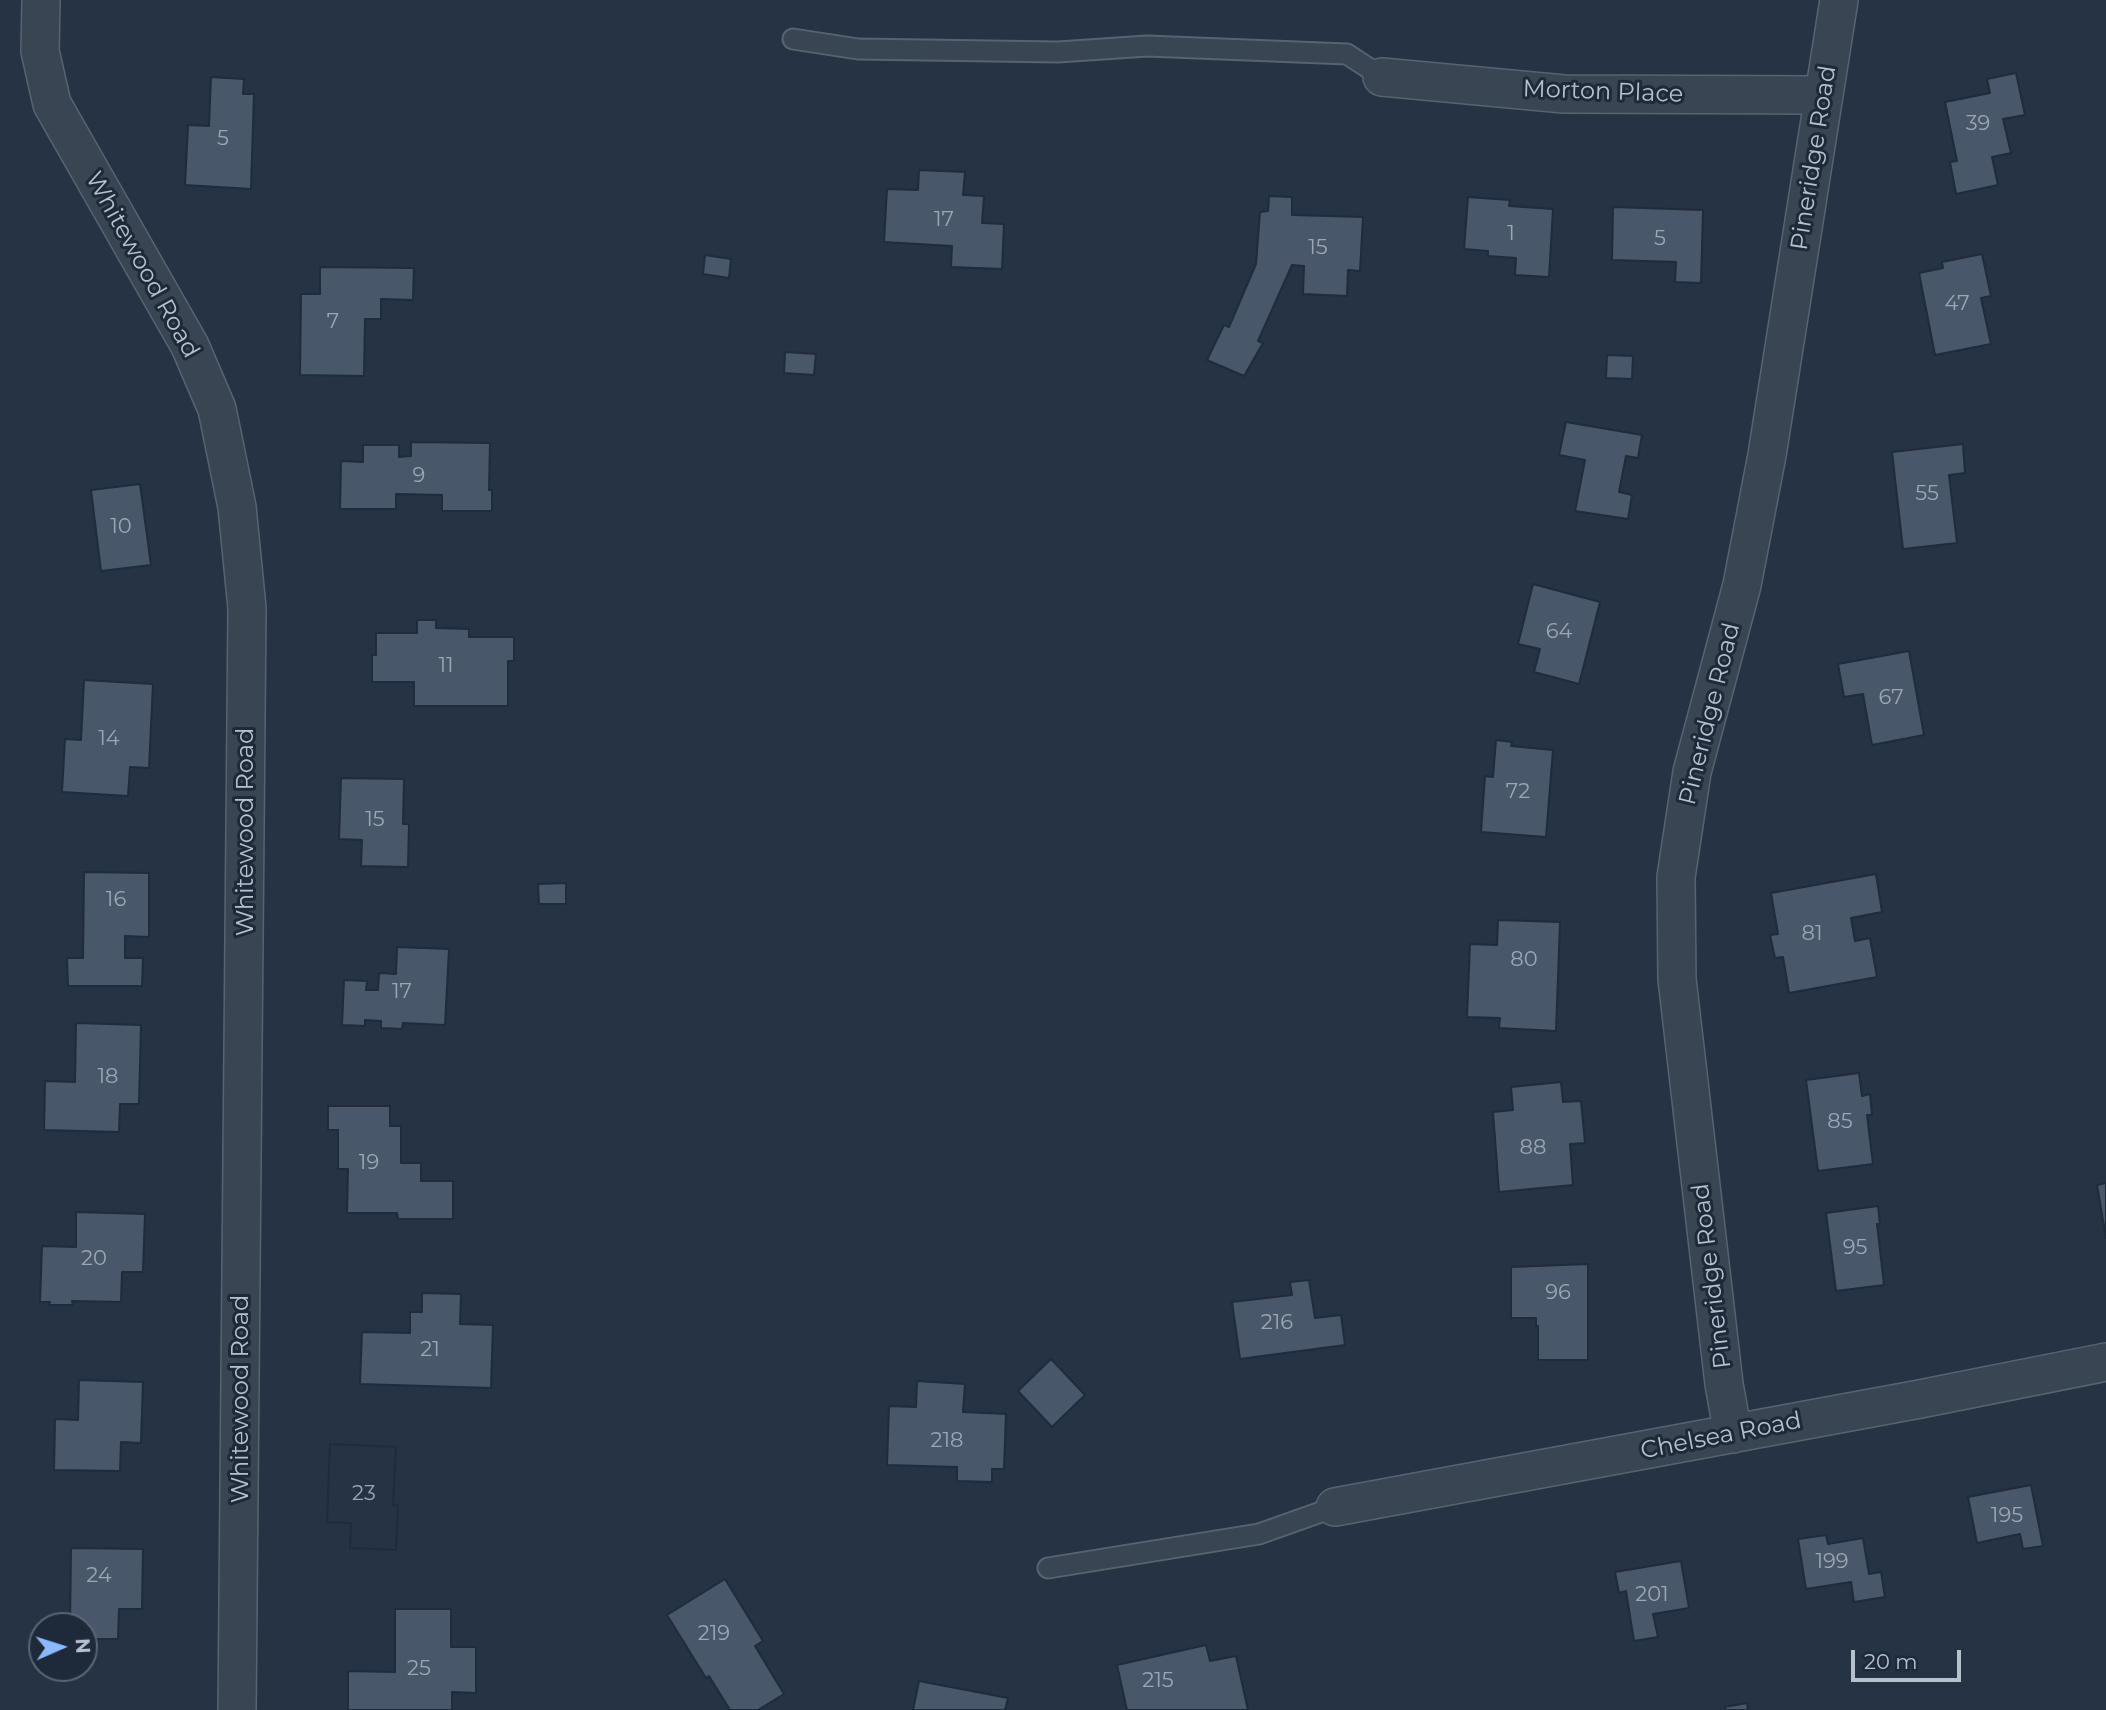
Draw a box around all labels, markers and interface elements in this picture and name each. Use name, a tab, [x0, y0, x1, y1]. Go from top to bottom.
street label: Pineridge Road	[1785, 64, 1843, 252]
street label: Morton Place	[1522, 75, 1684, 109]
house number: 39	[1966, 111, 1990, 137]
house number: 5	[217, 126, 229, 152]
street label: Whitewood Road	[79, 167, 205, 363]
house number: 17	[934, 207, 954, 233]
house number: 1	[1507, 221, 1515, 247]
house number: 5	[1654, 226, 1666, 252]
house number: 15	[1308, 235, 1328, 261]
house number: 47	[1944, 291, 1970, 317]
house number: 7	[327, 309, 339, 335]
house number: 9	[413, 463, 425, 489]
house number: 55	[1915, 481, 1939, 507]
house number: 10	[110, 514, 132, 540]
house number: 64	[1546, 619, 1572, 645]
street label: Pineridge Road	[1673, 620, 1747, 808]
house number: 11	[438, 653, 454, 679]
house number: 67	[1879, 685, 1903, 711]
house number: 14	[98, 726, 120, 752]
street label: Whitewood Road	[232, 728, 260, 936]
house number: 72	[1506, 779, 1530, 805]
house number: 15	[365, 807, 385, 833]
house number: 16	[106, 887, 126, 913]
house number: 81	[1802, 921, 1822, 947]
house number: 80	[1510, 947, 1538, 973]
house number: 17	[392, 979, 412, 1005]
house number: 18	[98, 1064, 118, 1090]
house number: 85	[1827, 1109, 1853, 1135]
house number: 88	[1520, 1135, 1546, 1161]
house number: 19	[359, 1150, 379, 1176]
street label: Pineridge Road	[1686, 1182, 1738, 1370]
house number: 95	[1843, 1235, 1867, 1261]
house number: 20	[81, 1246, 107, 1272]
house number: 96	[1545, 1280, 1571, 1306]
street label: Whitewood Road	[227, 1295, 255, 1503]
house number: 216	[1261, 1310, 1293, 1336]
house number: 21	[420, 1337, 440, 1363]
street label: Chelsea Road	[1638, 1406, 1804, 1466]
house number: 218	[931, 1428, 963, 1454]
house number: 23	[352, 1481, 376, 1507]
house number: 195	[1991, 1503, 2023, 1529]
house number: 199	[1815, 1549, 1849, 1575]
house number: 24	[86, 1563, 112, 1589]
house number: 201	[1635, 1582, 1669, 1608]
north arrow	[28, 1612, 98, 1682]
house number: 219	[698, 1621, 730, 1647]
scale bar	[1854, 1636, 1964, 1680]
text: N	[71, 1638, 94, 1654]
text: 20 m	[1864, 1649, 1918, 1674]
house number: 25	[407, 1656, 431, 1682]
house number: 215	[1142, 1668, 1174, 1694]

